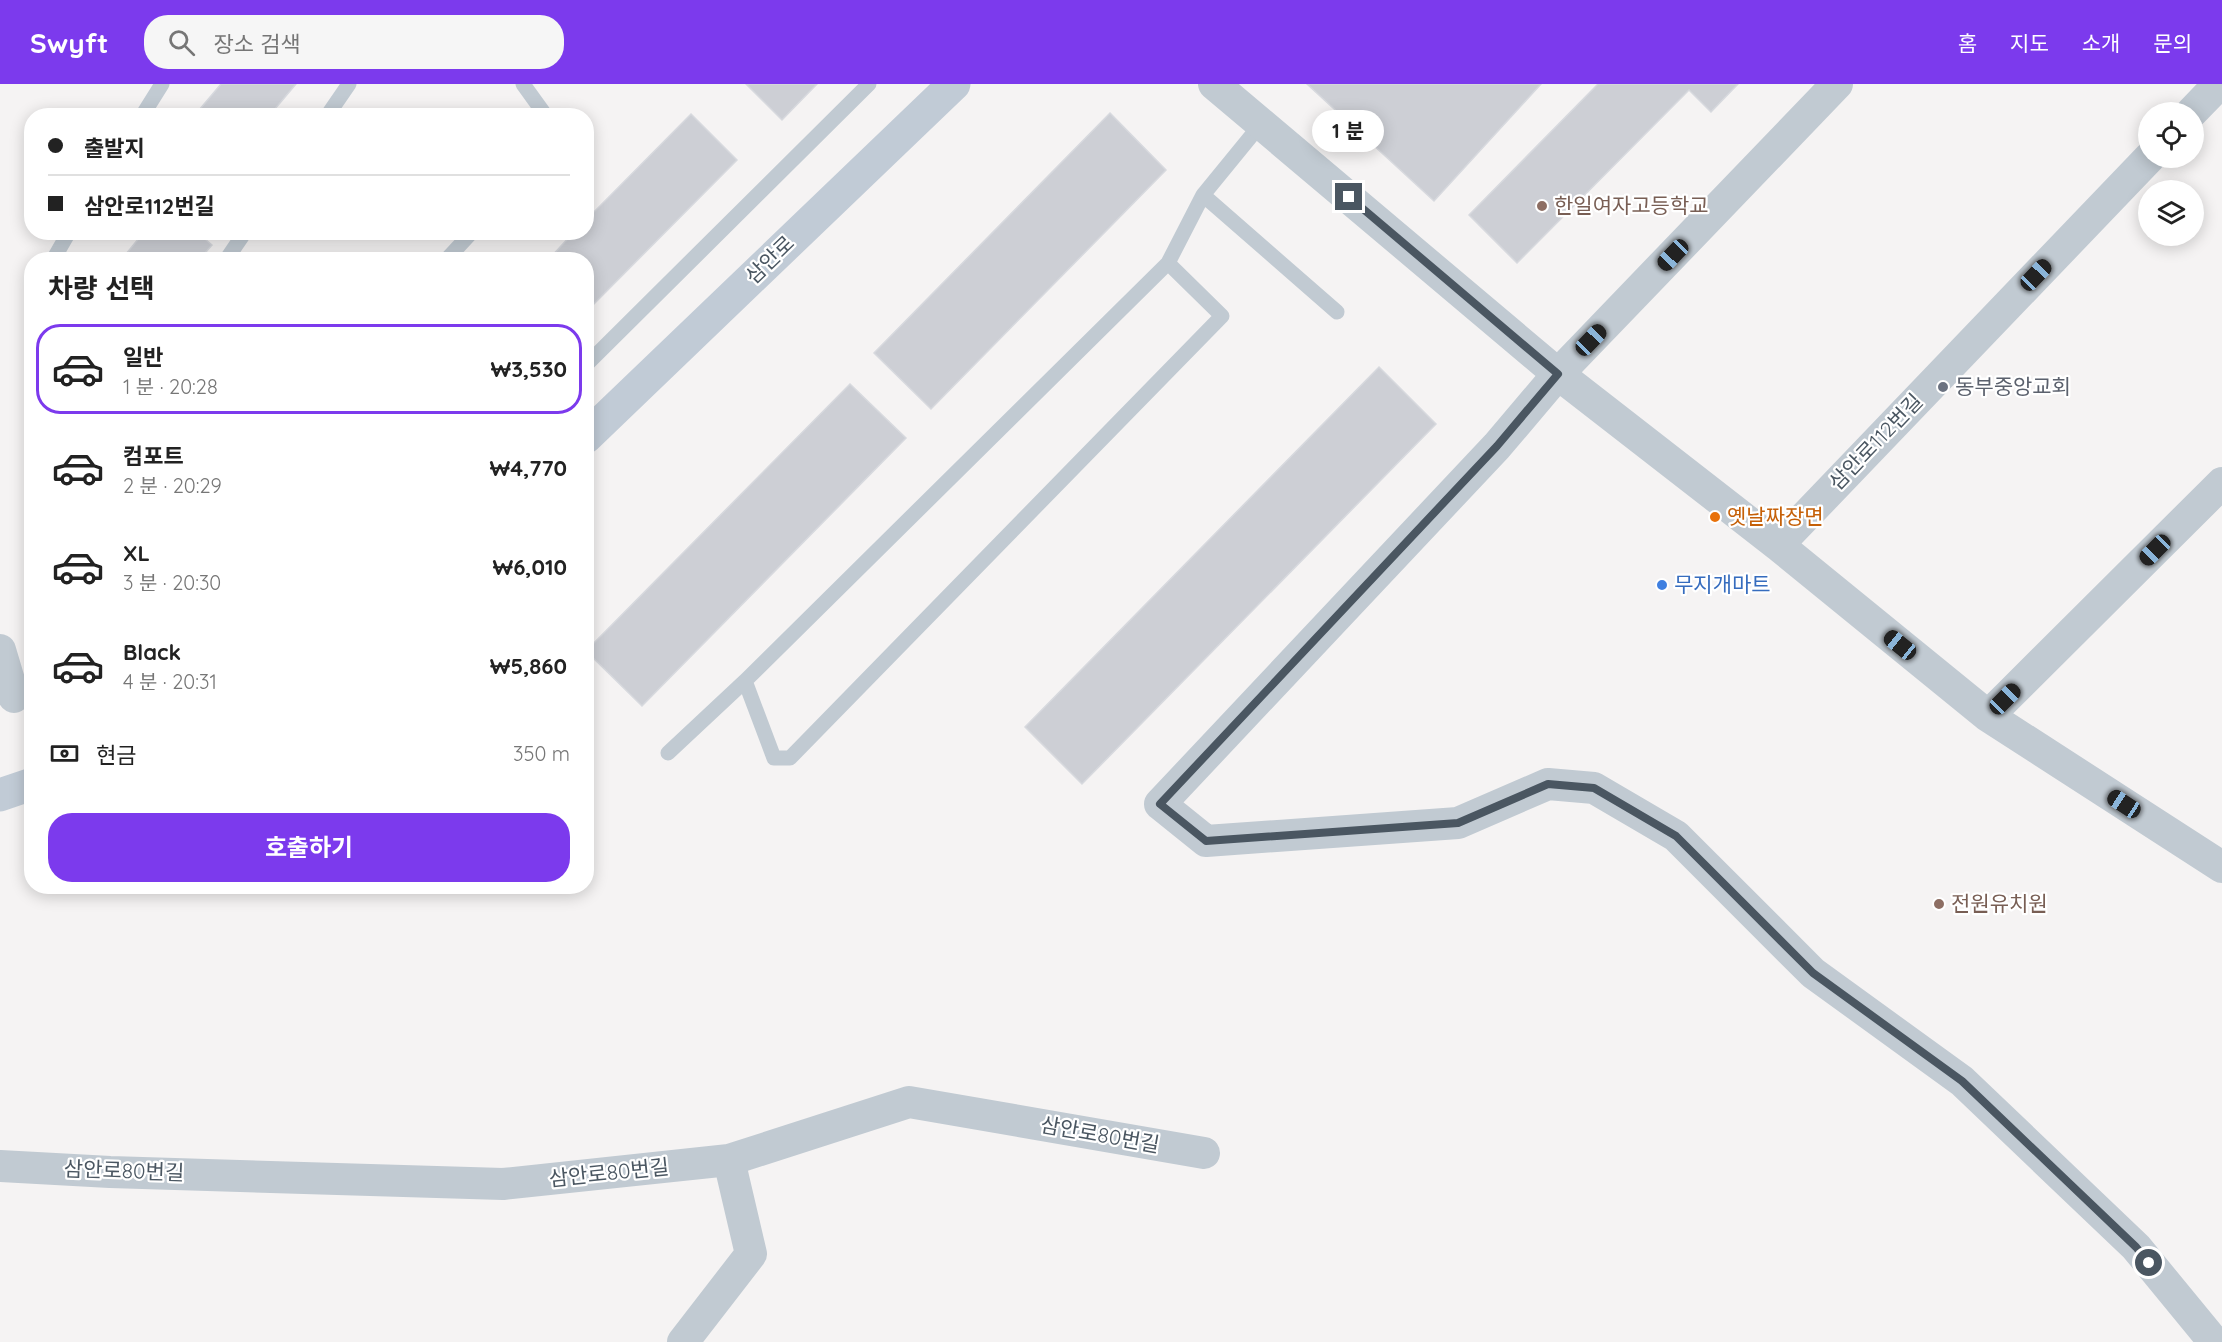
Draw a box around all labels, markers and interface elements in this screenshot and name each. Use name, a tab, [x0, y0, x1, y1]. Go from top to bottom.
search box	[144, 15, 564, 69]
text: Swyft	[30, 25, 108, 60]
icon: search	[165, 26, 198, 59]
text: 장소 검색	[213, 30, 300, 58]
text: 홈	[1958, 30, 1977, 56]
text: 지도	[2010, 30, 2049, 56]
text: 소개	[2082, 30, 2120, 56]
text: 문의	[2153, 30, 2192, 56]
map controls	[2138, 102, 2204, 246]
button: locate	[2138, 102, 2204, 168]
callout: 1 분	[1313, 110, 1385, 152]
text: 1 분	[1332, 118, 1364, 143]
text: 출발지	[84, 134, 145, 162]
button: layers	[2138, 180, 2204, 246]
route end	[1335, 183, 1362, 210]
text: 삼안로112번길	[84, 192, 215, 220]
place label: 한일여자고등학교	[1554, 192, 1709, 218]
marker: 한일여자고등학교	[1535, 199, 1549, 213]
street label: 삼안로	[739, 230, 799, 289]
car	[1654, 236, 1692, 274]
car	[2017, 256, 2055, 294]
text: 차량 선택	[48, 271, 155, 305]
car	[1572, 321, 1610, 359]
icon: car	[51, 342, 105, 396]
text: 일반	[123, 343, 163, 371]
text: ₩3,530	[490, 355, 567, 383]
place label: 동부중앙교회	[1955, 373, 2071, 399]
text: 1 분 · 20:28	[123, 374, 218, 399]
marker: 동부중앙교회	[1936, 380, 1950, 394]
street label: 삼안로112번길	[1823, 388, 1928, 495]
icon: car	[51, 441, 105, 495]
text: 컴포트	[123, 442, 184, 470]
text: ₩4,770	[490, 454, 567, 482]
text: 2 분 · 20:29	[123, 473, 222, 498]
place label: 옛날짜장면	[1727, 503, 1824, 529]
marker: 옛날짜장면	[1708, 510, 1722, 524]
car	[2136, 531, 2174, 569]
text: XL	[123, 539, 150, 567]
icon: car	[51, 540, 105, 594]
text: ₩6,010	[492, 553, 567, 581]
text: 3 분 · 20:30	[123, 570, 221, 595]
place label: 무지개마트	[1674, 571, 1771, 597]
marker: 무지개마트	[1655, 578, 1669, 592]
car	[1880, 627, 1920, 663]
text: Black	[123, 638, 181, 666]
icon: car	[51, 639, 105, 693]
text: ₩5,860	[490, 652, 567, 680]
text: 4 분 · 20:31	[123, 669, 217, 694]
car	[1986, 680, 2024, 718]
icon: cash	[48, 737, 81, 770]
text: 현금	[96, 741, 136, 769]
text: 350 m	[513, 741, 570, 766]
car	[2104, 787, 2144, 821]
button: 호출하기	[48, 813, 570, 882]
place label: 전원유치원	[1951, 890, 2048, 916]
marker: 전원유치원	[1932, 897, 1946, 911]
street label: 삼안로80번길	[1039, 1111, 1162, 1157]
street label: 삼안로80번길	[548, 1153, 670, 1191]
street label: 삼안로80번길	[63, 1155, 185, 1185]
route start	[2135, 1249, 2162, 1276]

